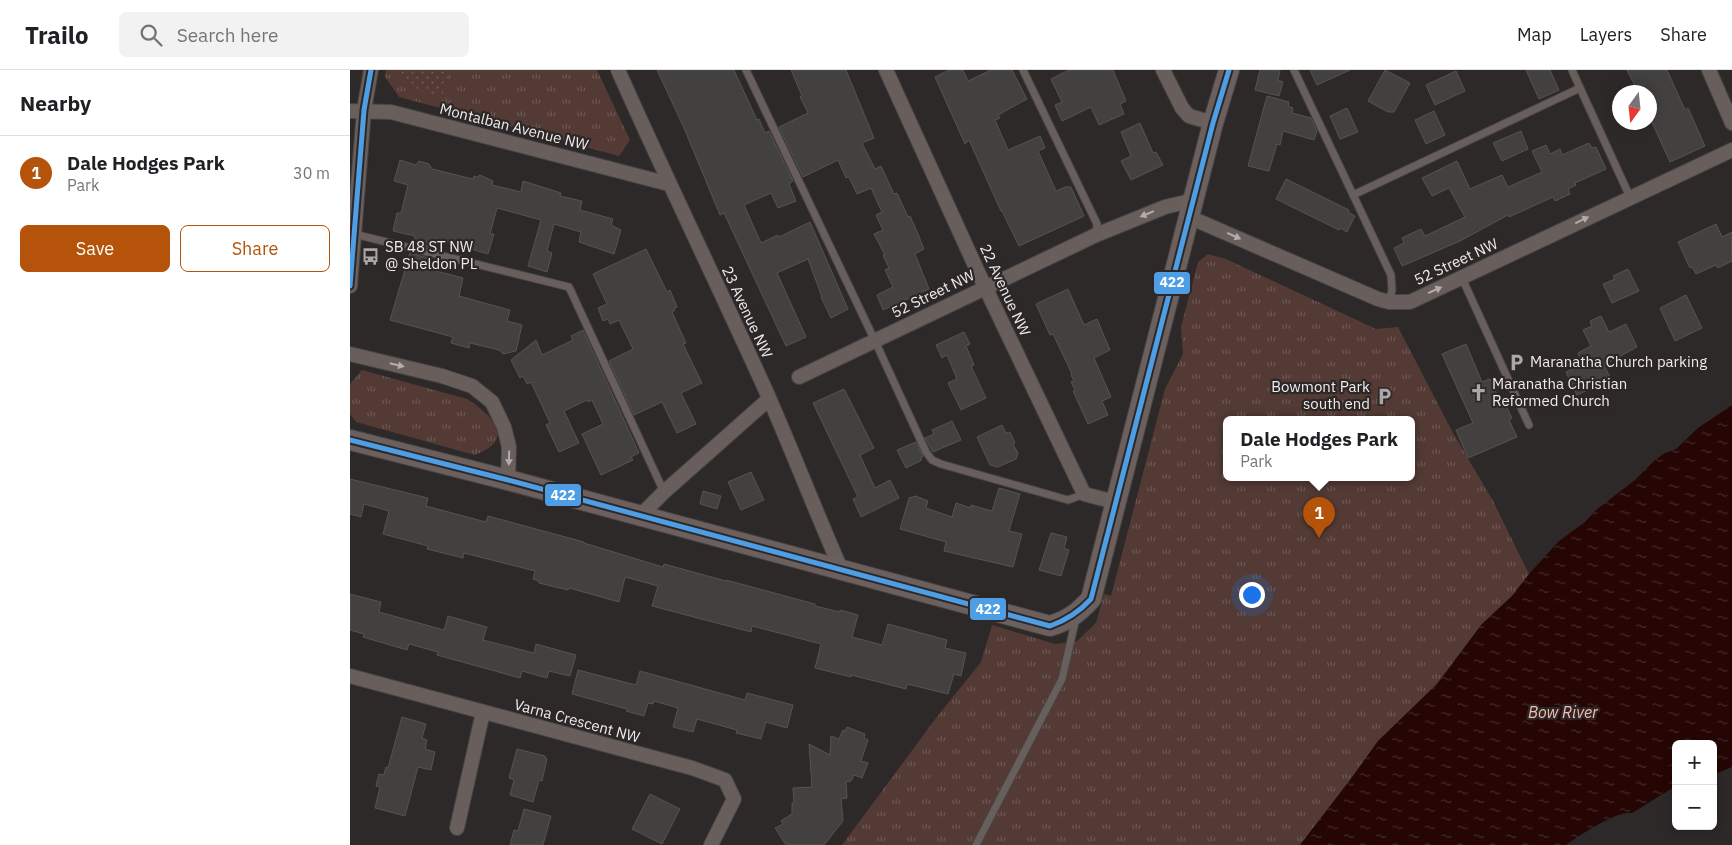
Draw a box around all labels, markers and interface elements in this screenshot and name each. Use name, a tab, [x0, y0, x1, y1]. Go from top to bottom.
search box	[119, 12, 469, 57]
text: Trailo	[25, 19, 89, 51]
icon: search	[137, 21, 165, 49]
text: Search here	[177, 23, 278, 47]
text: Map	[1517, 23, 1552, 46]
text: Layers	[1580, 23, 1632, 46]
text: Share	[1660, 23, 1707, 46]
north arrow	[1612, 85, 1657, 130]
text: Nearby	[20, 89, 91, 117]
street label: Montalban Avenue NW	[438, 99, 591, 154]
text: Dale Hodges Park	[67, 151, 225, 175]
text: 1	[31, 163, 41, 183]
text: 30 m	[293, 163, 330, 183]
text: Park	[67, 175, 99, 195]
one-way arrow	[1139, 210, 1154, 218]
one-way arrow	[1575, 216, 1589, 224]
button: Save	[20, 225, 170, 272]
button: Share	[180, 225, 330, 272]
one-way arrow	[1227, 232, 1241, 240]
street label: 52 Street NW	[1411, 234, 1501, 289]
place label: SB 48 ST NW @ Sheldon PL	[385, 237, 478, 273]
street label: 22 Avenue NW	[976, 241, 1035, 339]
bus stop icon: SB 48 ST NW @ Sheldon PL	[361, 246, 381, 266]
street label: 23 Avenue NW	[718, 263, 777, 361]
street label: 52 Street NW	[888, 265, 978, 322]
line badge: 422	[1153, 271, 1191, 295]
text: 422	[1159, 273, 1185, 291]
one-way arrow	[1428, 286, 1442, 294]
parking icon: Maranatha Church parking	[1506, 352, 1526, 372]
place label: Maranatha Church parking	[1530, 352, 1707, 371]
one-way arrow	[390, 361, 405, 369]
place label: Maranatha Christian Reformed Church	[1492, 374, 1627, 410]
place label: Bowmont Park south end	[1271, 377, 1370, 413]
church icon: Maranatha Christian Reformed Church	[1468, 383, 1488, 403]
parking icon: Bowmont Park south end	[1374, 386, 1394, 406]
popup	[1223, 416, 1415, 481]
text: Dale Hodges Park	[1240, 427, 1398, 451]
one-way arrow	[505, 450, 513, 466]
text: Park	[1240, 451, 1273, 471]
line badge: 422	[544, 483, 582, 507]
text: 422	[550, 486, 576, 504]
pin: 1	[1303, 497, 1335, 538]
your location	[1239, 582, 1265, 608]
line badge: 422	[969, 597, 1007, 621]
text: 422	[975, 600, 1001, 618]
street label: Varna Crescent NW	[512, 695, 643, 747]
water label: Bow River	[1528, 702, 1599, 722]
map controls	[1672, 740, 1717, 830]
button: +	[1672, 740, 1717, 785]
button: −	[1672, 785, 1717, 830]

